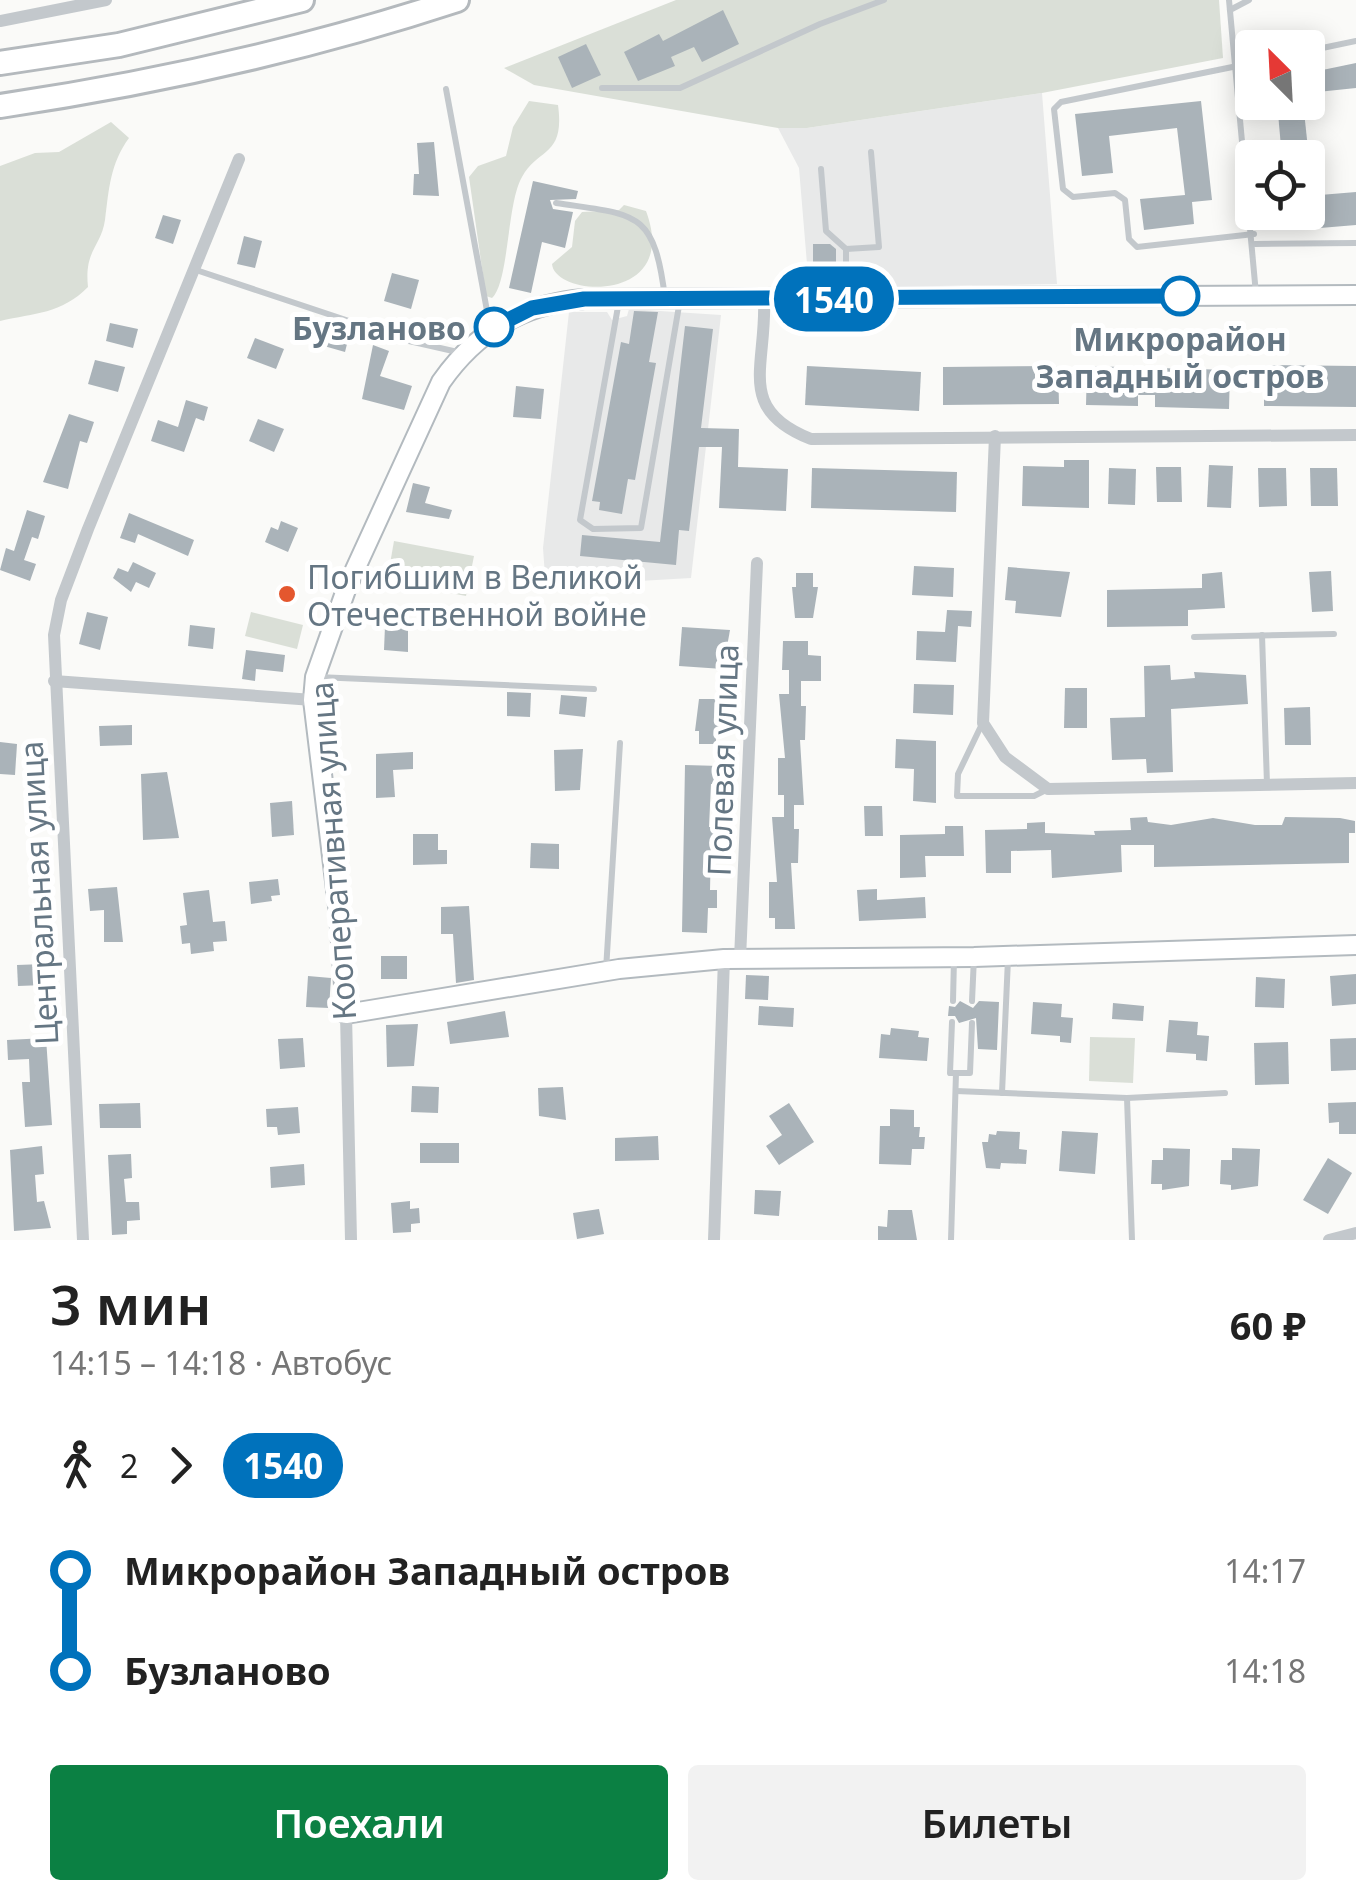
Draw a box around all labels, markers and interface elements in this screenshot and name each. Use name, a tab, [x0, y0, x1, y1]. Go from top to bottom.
north arrow	[1235, 30, 1325, 120]
map controls	[1235, 30, 1325, 230]
button: locate	[1235, 140, 1325, 230]
line badge: 1540	[764, 266, 904, 332]
text: 1540	[794, 276, 874, 323]
marker: Микрорайон Западный остров	[1161, 277, 1199, 315]
place label: Бузланово	[292, 306, 466, 349]
marker: Бузланово	[475, 308, 513, 346]
place label: Микрорайон Западный остров	[1036, 317, 1324, 397]
place label: Погибшим в Великой Отечественной войне	[307, 555, 647, 635]
marker: Погибшим в Великой Отечественной войне	[276, 583, 298, 605]
street label: Полевая улица	[696, 643, 748, 877]
street label: Кооперативная улица	[299, 680, 365, 1022]
street label: Центральная улица	[9, 740, 67, 1046]
text: 3 мин	[50, 1266, 212, 1341]
text: 60 ₽	[1230, 1299, 1306, 1351]
text: 14:15 – 14:18 · Автобус	[50, 1341, 392, 1384]
icon: walk	[50, 1438, 105, 1493]
icon: forward	[153, 1438, 208, 1493]
text: 1540	[243, 1442, 323, 1489]
text: 2	[120, 1444, 138, 1487]
text: Микрорайон Западный остров	[124, 1544, 730, 1596]
text: 14:17	[1224, 1549, 1306, 1592]
text: Бузланово	[124, 1644, 331, 1696]
text: 14:18	[1224, 1649, 1306, 1692]
button: Поехали	[50, 1765, 668, 1880]
button: Билеты	[688, 1765, 1306, 1880]

